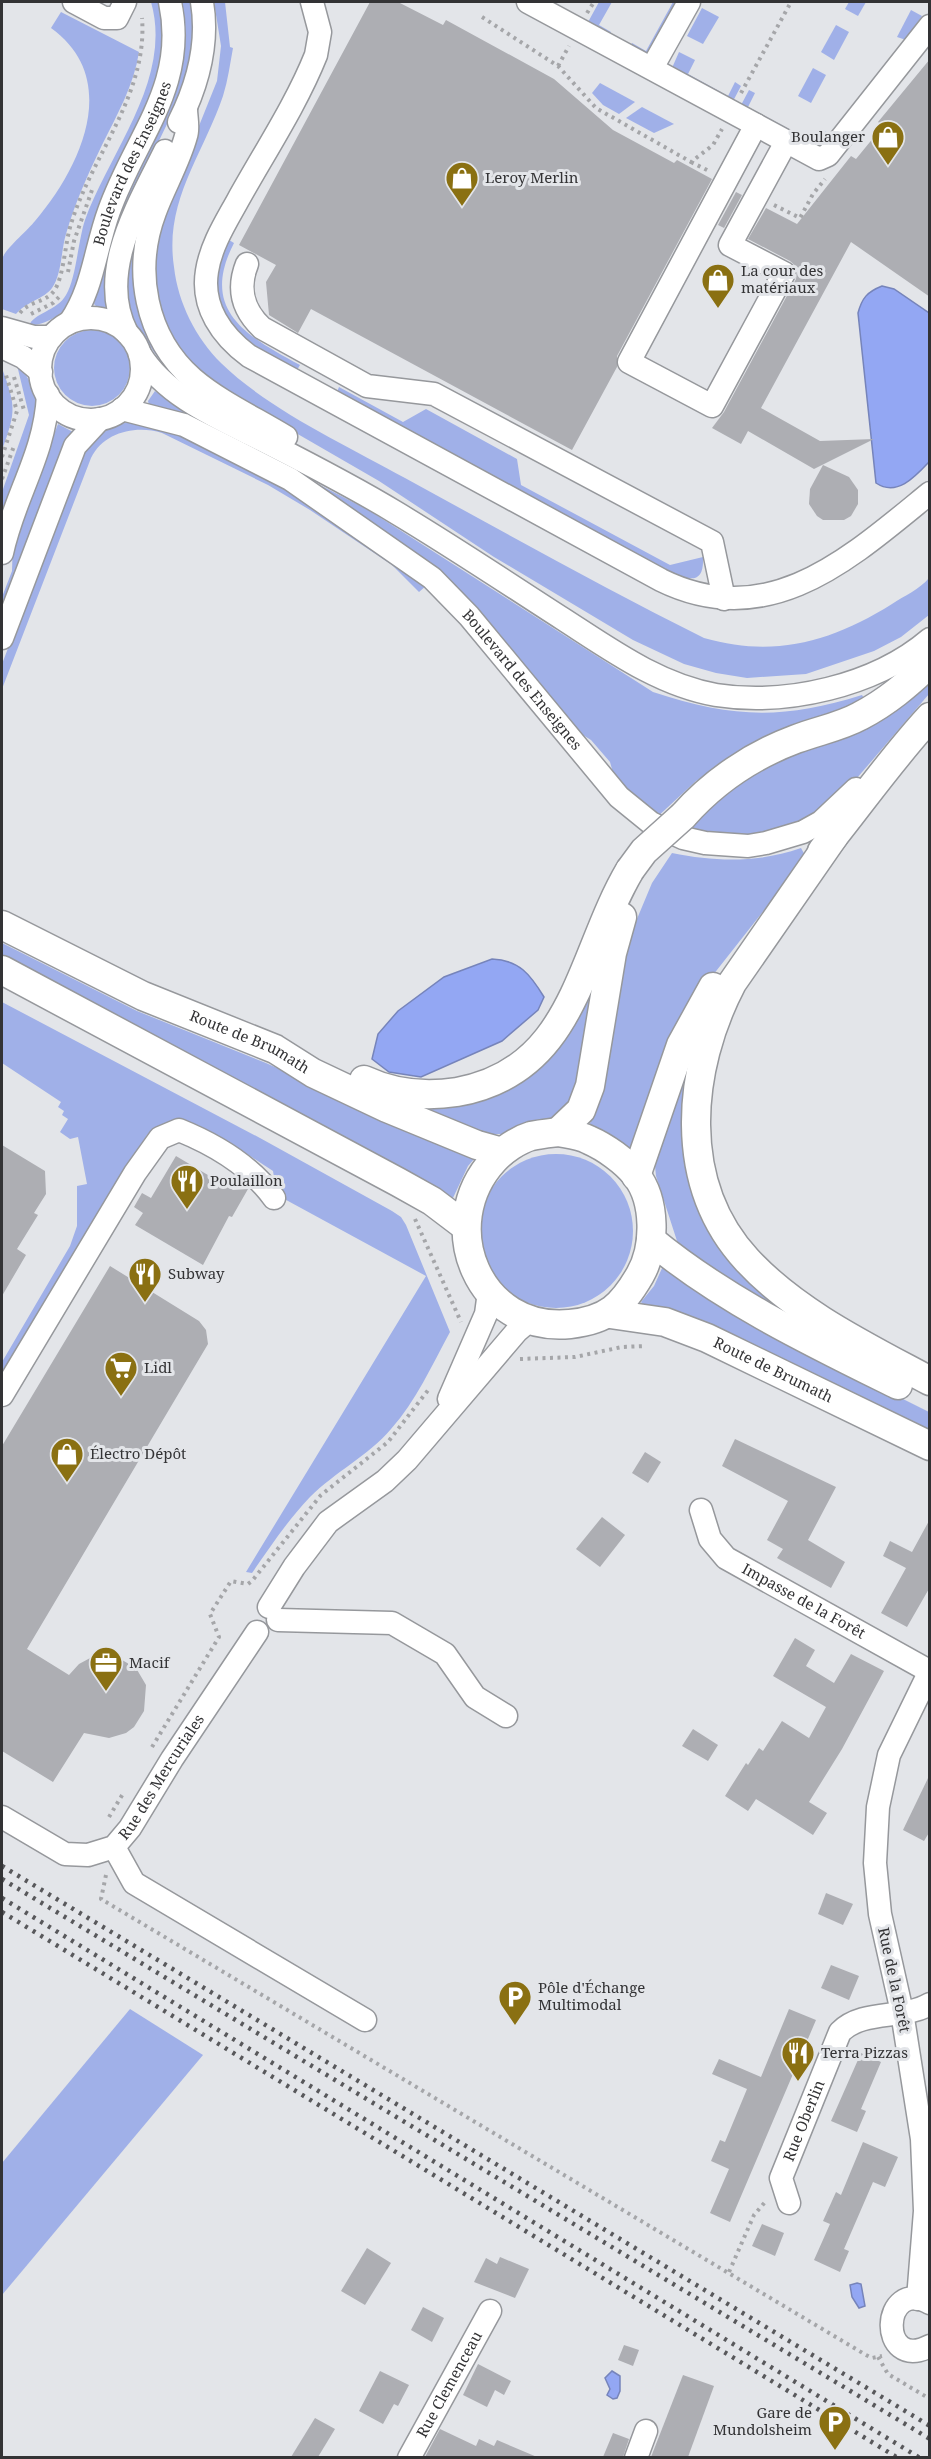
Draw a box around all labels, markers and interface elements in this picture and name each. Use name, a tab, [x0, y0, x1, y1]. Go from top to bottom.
street label: Boulevard des Enseignes	[88, 78, 175, 248]
shop icon: Boulanger	[870, 119, 906, 166]
place label: Boulanger	[791, 126, 865, 146]
shop icon: Leroy Merlin	[444, 160, 480, 207]
place label: Leroy Merlin	[485, 167, 579, 187]
place label: La cour des matériaux	[741, 260, 823, 297]
shop icon: La cour des matériaux	[700, 262, 736, 309]
street label: Boulevard des Enseignes	[459, 604, 587, 754]
street label: Route de Brumath	[187, 1005, 314, 1078]
restaurant icon: Poulaillon	[169, 1163, 205, 1210]
place label: Poulaillon	[210, 1170, 283, 1190]
restaurant icon: Subway	[127, 1256, 163, 1303]
place label: Subway	[168, 1263, 225, 1283]
street label: Route de Brumath	[711, 1332, 837, 1407]
supermarket icon: Lidl	[103, 1350, 139, 1397]
place label: Lidl	[144, 1357, 172, 1377]
shop icon: Électro Dépôt	[49, 1436, 85, 1483]
place label: Électro Dépôt	[90, 1443, 186, 1463]
street label: Impasse de la Forêt	[739, 1558, 869, 1643]
office icon: Macif	[88, 1645, 124, 1692]
place label: Macif	[129, 1652, 171, 1672]
street label: Rue des Mercuriales	[113, 1710, 208, 1844]
street label: Rue de la Forêt	[874, 1926, 916, 2034]
place label: Pôle d'Échange Multimodal	[538, 1977, 645, 2014]
parking icon: Pôle d'Échange Multimodal	[497, 1979, 533, 2026]
restaurant icon: Terra Pizzas	[780, 2035, 816, 2082]
place label: Terra Pizzas	[821, 2042, 908, 2062]
street label: Rue Oberlin	[778, 2076, 829, 2164]
street label: Rue Clemenceau	[411, 2327, 486, 2441]
place label: Gare de Mundolsheim	[713, 2402, 812, 2439]
parking icon: Gare de Mundolsheim	[817, 2404, 853, 2451]

